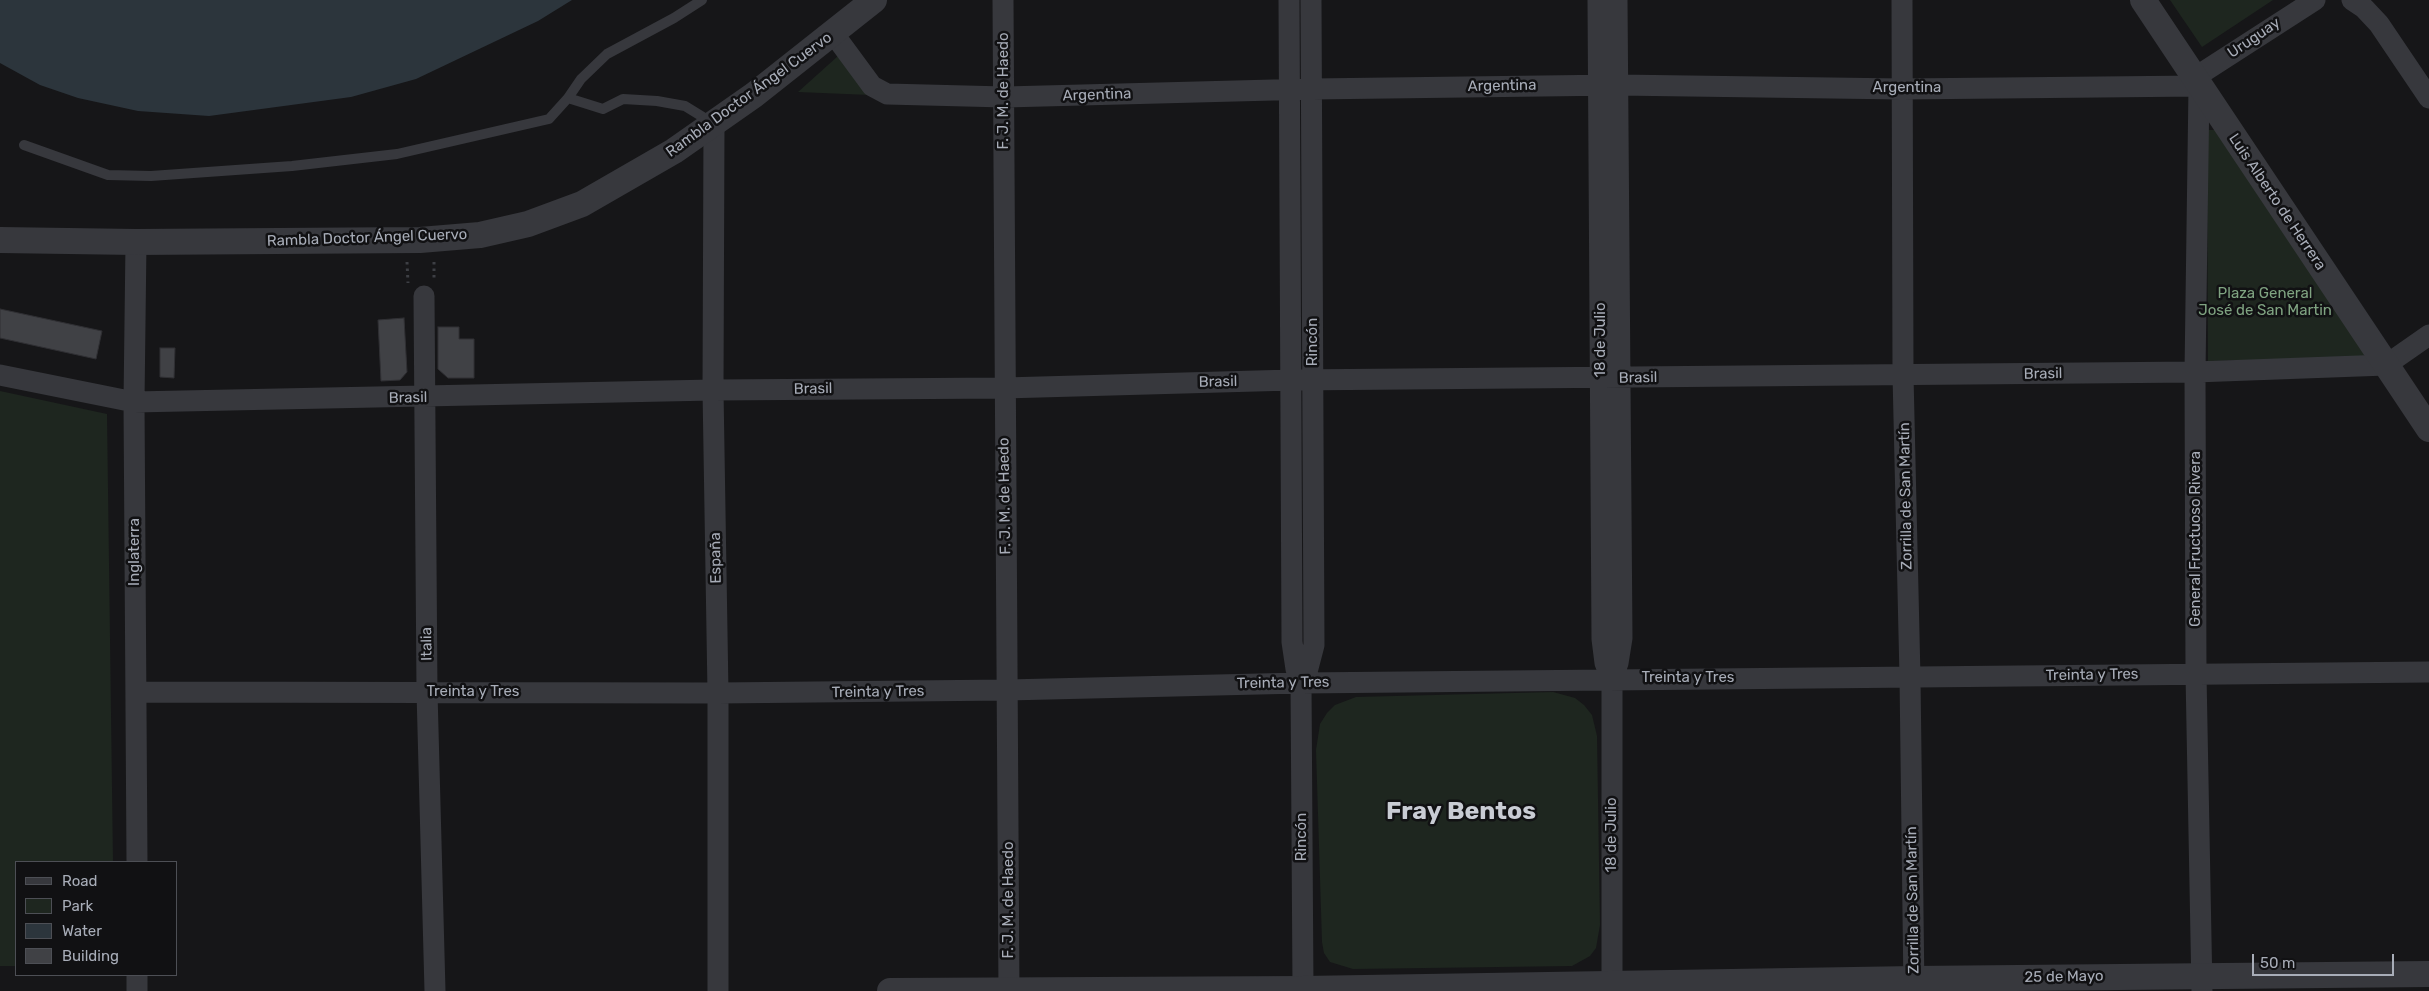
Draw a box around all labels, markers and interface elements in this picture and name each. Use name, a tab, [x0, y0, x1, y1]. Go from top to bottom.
street label: Uruguay	[2224, 14, 2284, 62]
street label: Rambla Doctor Ángel Cuervo	[663, 29, 835, 161]
street label: F. J. M. de Haedo	[995, 32, 1013, 150]
street label: Argentina	[1467, 76, 1537, 96]
street label: Argentina	[1873, 79, 1941, 97]
street label: Argentina	[1062, 85, 1132, 105]
street label: Luis Alberto de Herrera	[2225, 130, 2329, 274]
street label: Rambla Doctor Ángel Cuervo	[266, 226, 468, 250]
park label: Plaza General José de San Martin	[2198, 285, 2332, 320]
street label: 18 de Julio	[1592, 303, 1610, 377]
street label: Rincón	[1304, 318, 1322, 366]
street label: Brasil	[2023, 365, 2063, 383]
street label: Brasil	[1618, 369, 1658, 387]
street label: Brasil	[1198, 373, 1238, 391]
street label: Brasil	[793, 380, 833, 398]
street label: Brasil	[388, 389, 428, 407]
street label: Zorrilla de San Martín	[1896, 422, 1916, 570]
street label: F. J. M. de Haedo	[995, 437, 1015, 555]
street label: General Fructuoso Rivera	[2187, 451, 2205, 627]
street label: Inglaterra	[126, 518, 144, 586]
street label: España	[707, 532, 725, 584]
street label: Italia	[418, 627, 436, 661]
street label: Treinta y Tres	[2045, 665, 2139, 685]
street label: Treinta y Tres	[1642, 669, 1734, 687]
street label: Treinta y Tres	[1236, 673, 1330, 693]
street label: Treinta y Tres	[831, 682, 925, 702]
street label: Treinta y Tres	[427, 683, 519, 701]
district label: Fray Bentos	[1386, 797, 1536, 827]
street label: 18 de Julio	[1603, 798, 1621, 872]
street label: Rincón	[1293, 813, 1311, 861]
street label: Zorrilla de San Martín	[1903, 826, 1923, 974]
street label: F. J. M. de Haedo	[1000, 841, 1018, 959]
legend	[15, 861, 178, 976]
text: Road	[62, 872, 98, 890]
text: Park	[62, 897, 93, 915]
text: Water	[62, 922, 102, 940]
scale bar	[2254, 944, 2396, 976]
text: Building	[62, 947, 119, 965]
text: 50 m	[2260, 954, 2295, 972]
street label: 25 de Mayo	[2024, 967, 2104, 987]

